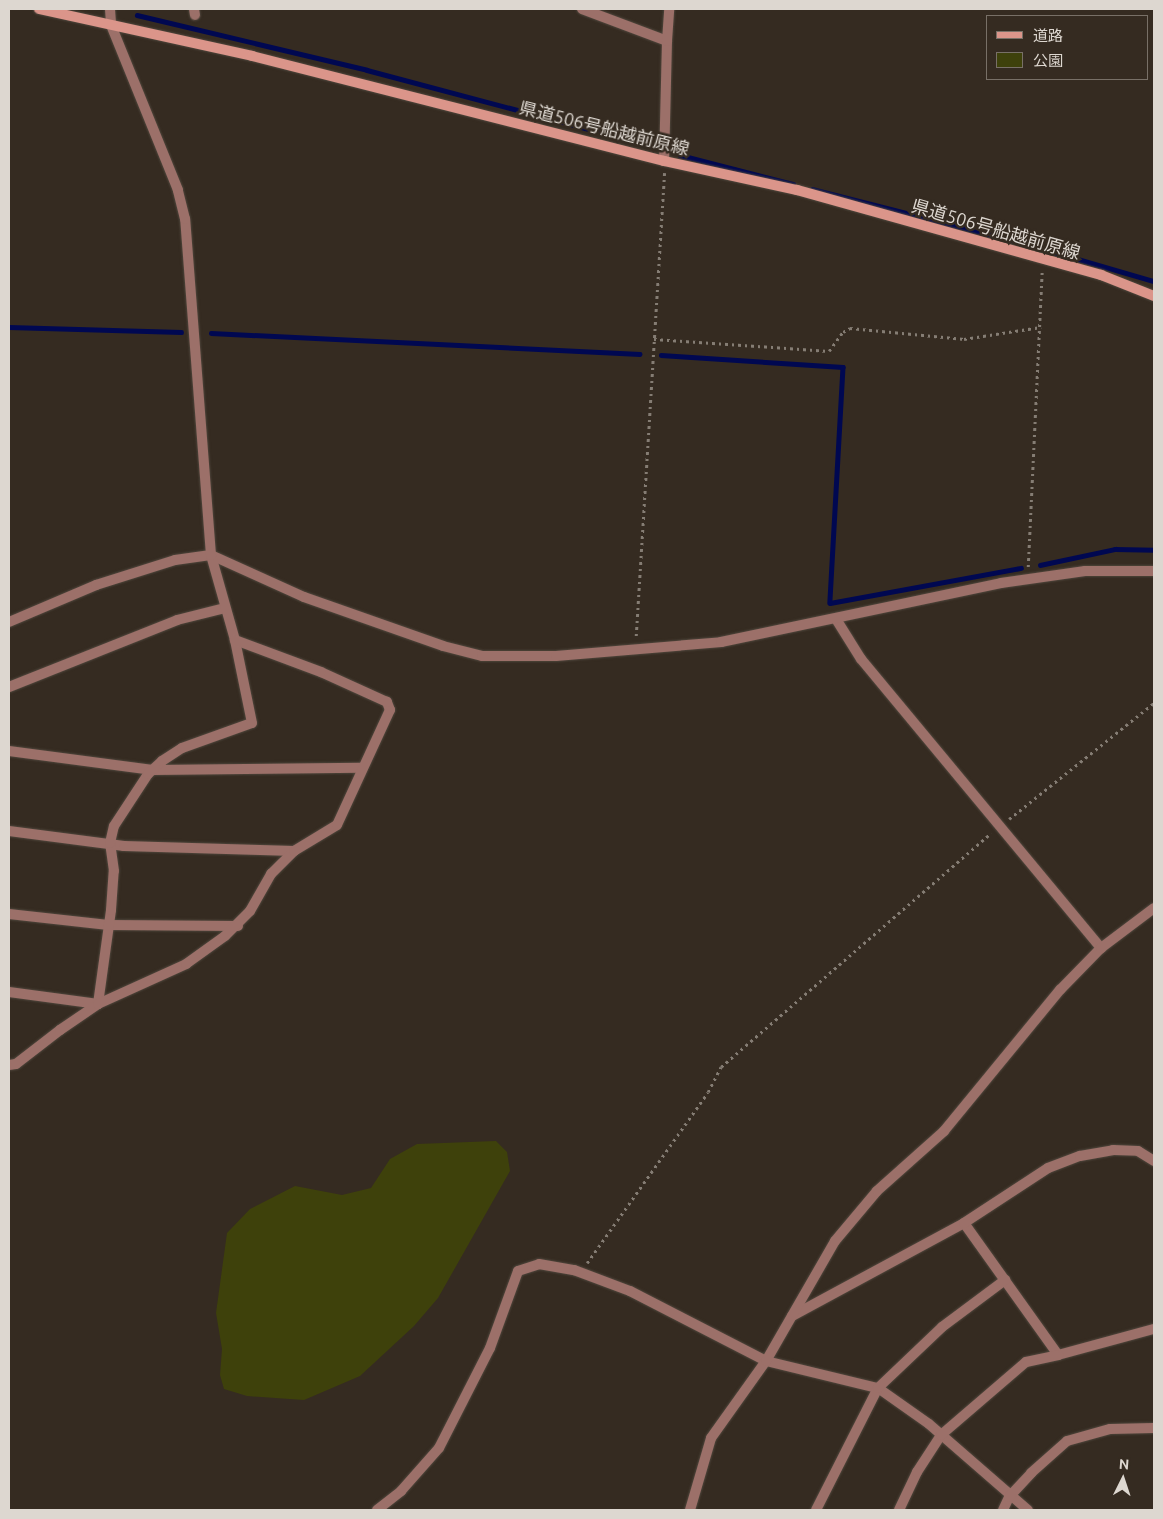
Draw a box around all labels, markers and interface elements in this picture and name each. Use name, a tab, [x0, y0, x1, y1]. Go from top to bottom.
legend	[986, 15, 1148, 80]
text: 道路	[1033, 27, 1063, 44]
text: 公園	[1033, 52, 1063, 69]
street label: 県道506号船越前原線	[517, 96, 691, 160]
street label: 県道506号船越前原線	[909, 195, 1083, 263]
north arrow	[1098, 1454, 1148, 1504]
text: N	[1118, 1456, 1130, 1472]

